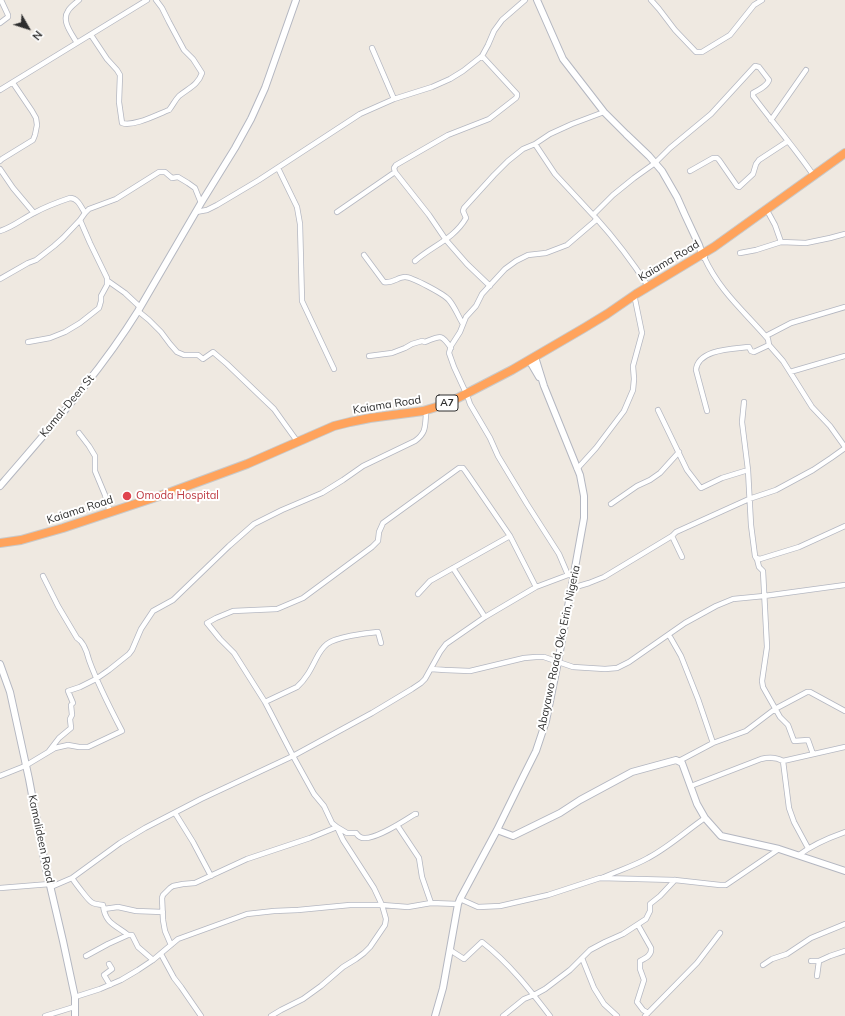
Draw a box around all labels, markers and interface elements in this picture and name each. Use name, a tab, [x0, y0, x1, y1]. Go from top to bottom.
north arrow	[8, 8, 48, 48]
text: N	[29, 28, 45, 43]
street label: Kaiama Road	[636, 238, 702, 284]
street label: Kamal-Deen St	[37, 372, 97, 440]
street label: Kaiama Road	[352, 393, 422, 417]
road number: A7	[436, 395, 458, 411]
place label: Omoda Hospital	[136, 489, 219, 503]
marker: Omoda Hospital	[121, 490, 133, 502]
street label: Kaiama Road	[45, 493, 115, 527]
street label: Abayawo Road, Oko Erin, Nigeria	[535, 564, 583, 732]
street label: Kamalideen Road	[25, 794, 57, 884]

